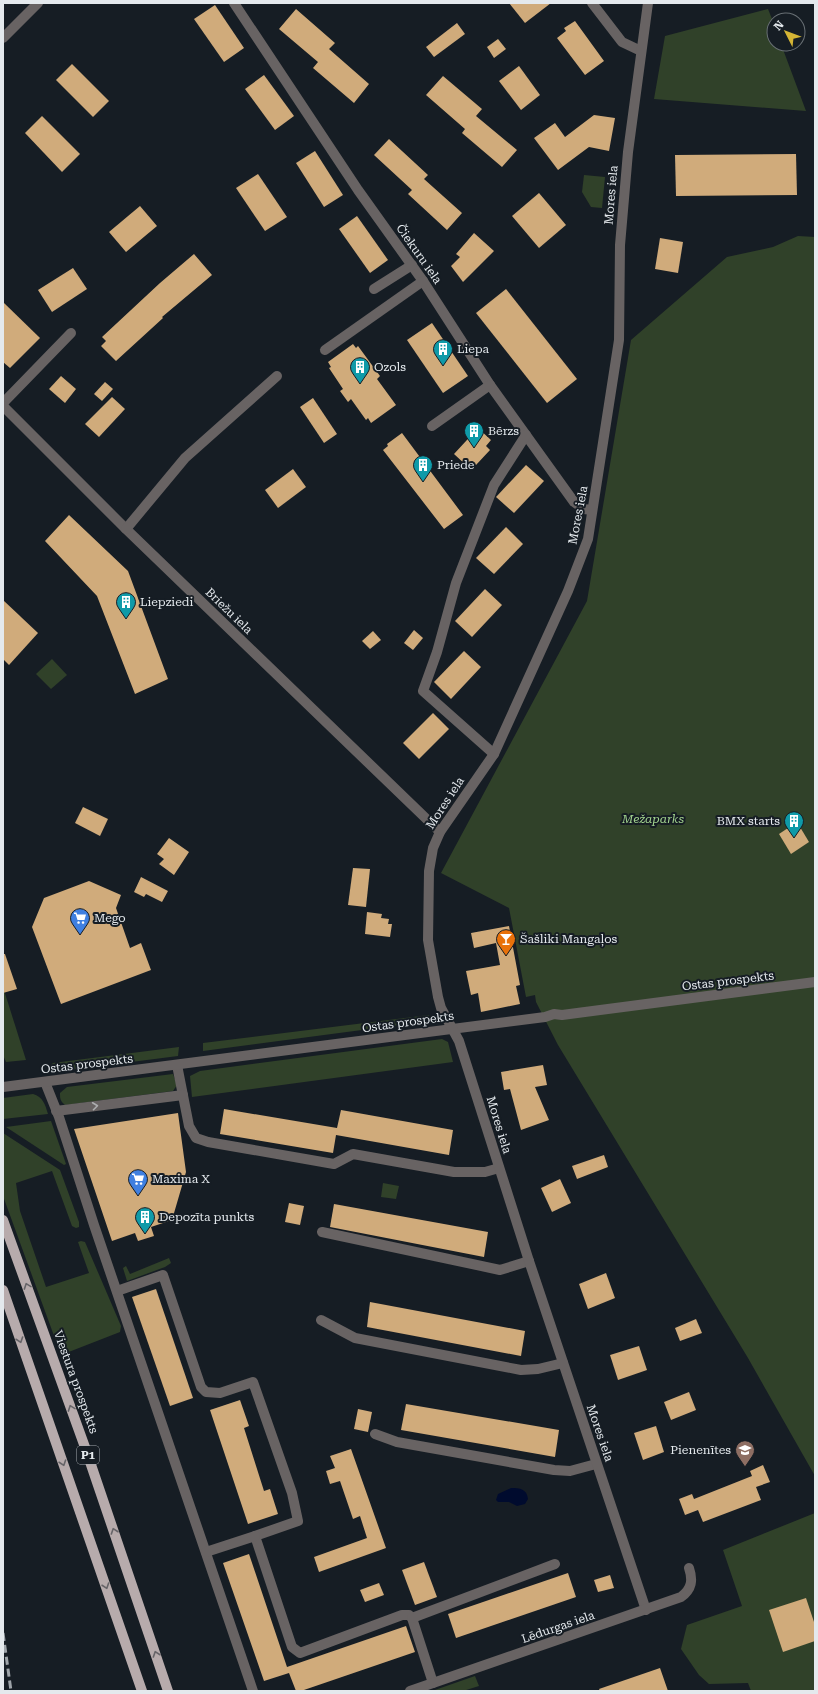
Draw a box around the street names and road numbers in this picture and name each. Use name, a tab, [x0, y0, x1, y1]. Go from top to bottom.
street label: Mores iela	[601, 164, 621, 225]
street label: Čiekuru iela	[393, 221, 445, 287]
street label: Mores iela	[565, 484, 591, 545]
street label: Briežu iela	[203, 585, 256, 637]
street label: Mores iela	[423, 774, 467, 832]
street label: Ostas prospekts	[681, 968, 775, 994]
street label: Ostas prospekts	[361, 1009, 455, 1035]
street label: Ostas prospekts	[40, 1051, 134, 1077]
street label: Mores iela	[484, 1095, 515, 1156]
street label: Viestura prospekts	[51, 1329, 101, 1436]
street label: Mores iela	[584, 1403, 616, 1464]
road number: P1	[77, 1446, 99, 1464]
street label: Lēdurgas iela	[520, 1608, 597, 1646]

